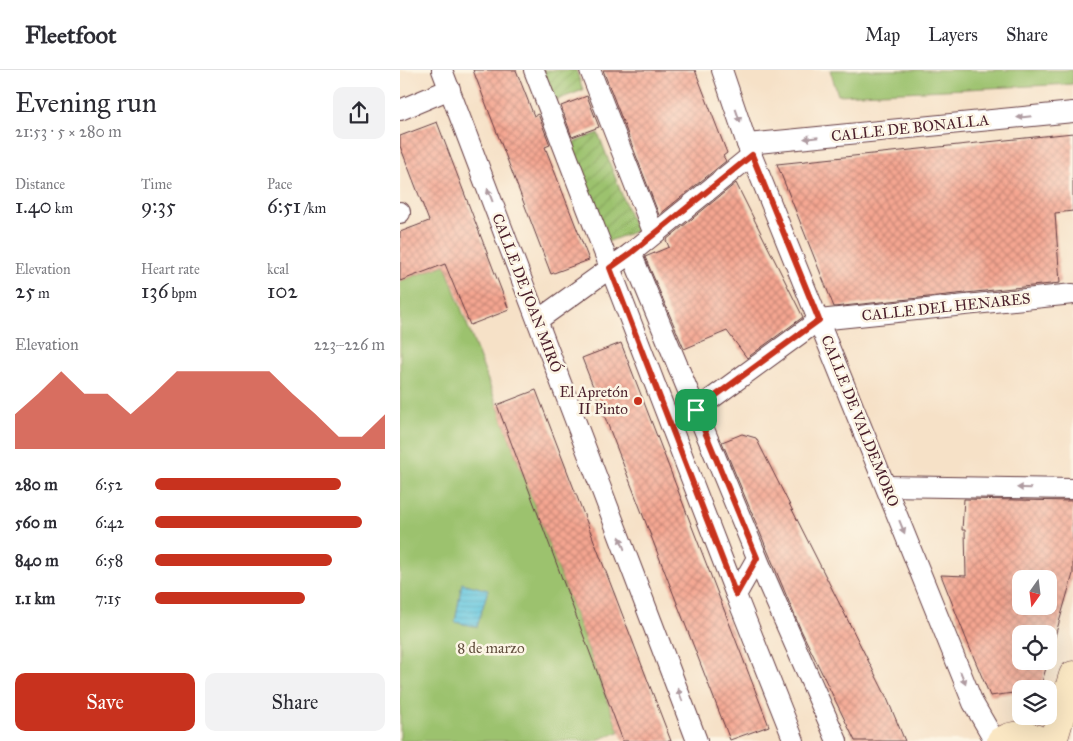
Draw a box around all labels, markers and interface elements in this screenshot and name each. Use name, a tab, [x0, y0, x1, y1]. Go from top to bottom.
text: Fleetfoot	[25, 20, 117, 50]
text: Map	[865, 24, 900, 46]
text: Layers	[928, 24, 978, 46]
text: Share	[1006, 24, 1048, 46]
text: Evening run	[15, 85, 157, 120]
button: share	[333, 87, 385, 139]
one-way arrow	[734, 109, 742, 124]
street label: CALLE DE BONALLA	[830, 111, 990, 145]
one-way arrow	[1016, 113, 1032, 121]
text: 21:53 · 5 × 280 m	[15, 122, 122, 141]
one-way arrow	[802, 134, 818, 142]
text: Distance	[15, 176, 65, 193]
text: Time	[141, 176, 172, 193]
text: Pace	[267, 176, 292, 193]
one-way arrow	[486, 187, 494, 202]
text: 1.40	[15, 193, 52, 219]
text: 9:35	[141, 193, 176, 219]
text: 6:51	[267, 193, 301, 219]
text: km	[52, 200, 73, 217]
text: /km	[301, 200, 326, 217]
street label: CALLE DE JOAN MIRÓ	[487, 211, 567, 375]
text: Elevation	[15, 261, 71, 278]
text: Heart rate	[141, 261, 200, 278]
text: kcal	[267, 261, 289, 278]
text: 25	[15, 278, 35, 304]
text: 136	[141, 278, 168, 304]
text: 102	[267, 278, 298, 304]
text: m	[35, 285, 50, 302]
text: bpm	[168, 285, 197, 302]
street label: CALLE DEL HENARES	[861, 289, 1031, 325]
street label: CALLE DE VALDEMORO	[817, 333, 903, 509]
text: Elevation	[15, 335, 79, 354]
text: 223–226 m	[314, 335, 385, 354]
place label: El Apretón II Pinto	[560, 383, 628, 418]
pin	[675, 389, 717, 431]
marker: El Apretón II Pinto	[632, 395, 644, 407]
icon: arrive	[682, 396, 710, 424]
text: 280 m	[15, 475, 58, 494]
text: 6:52	[95, 475, 123, 494]
one-way arrow	[1016, 484, 1032, 492]
text: 560 m	[15, 513, 57, 532]
text: 6:42	[95, 513, 124, 532]
one-way arrow	[898, 520, 906, 535]
one-way arrow	[618, 536, 626, 551]
text: 840 m	[15, 551, 59, 570]
text: 6:58	[95, 551, 123, 570]
north arrow	[1012, 570, 1058, 615]
map controls	[1012, 570, 1057, 725]
text: 1.1 km	[15, 589, 55, 608]
text: 7:15	[95, 589, 121, 608]
button: locate	[1012, 625, 1057, 670]
park label: 8 de marzo	[457, 639, 525, 657]
one-way arrow	[959, 671, 967, 686]
button: Save	[15, 673, 195, 731]
button: Share	[205, 673, 385, 731]
button: layers	[1012, 680, 1057, 725]
one-way arrow	[676, 688, 683, 703]

